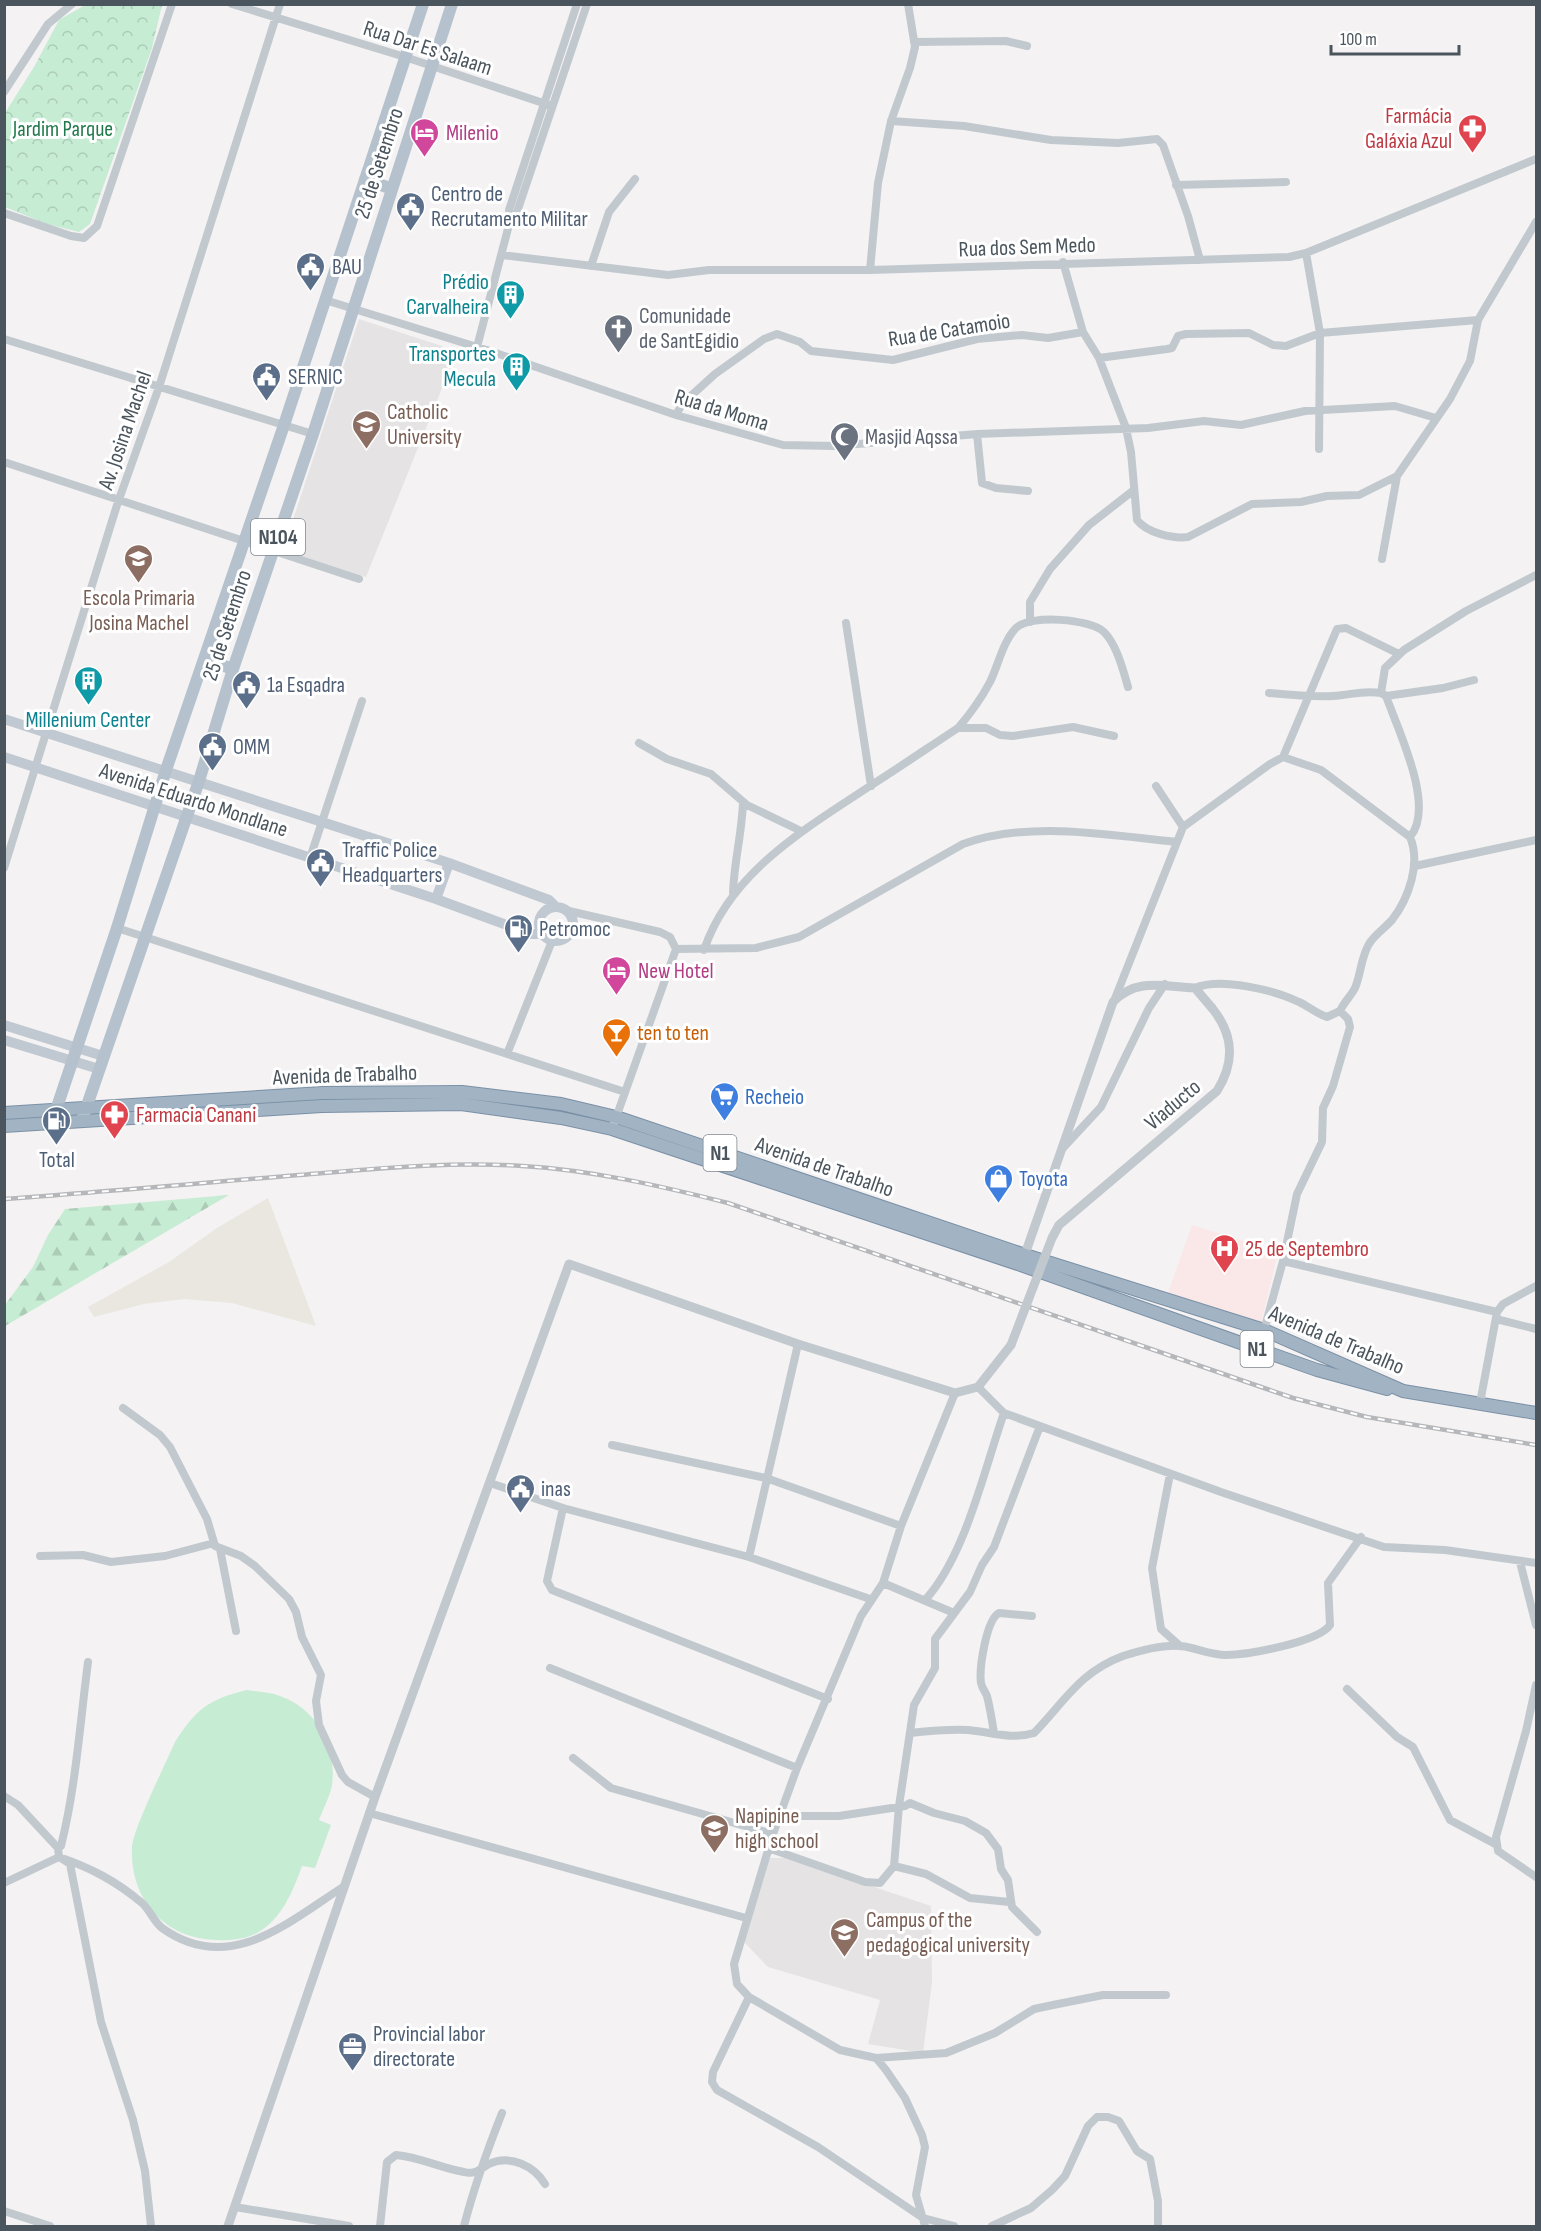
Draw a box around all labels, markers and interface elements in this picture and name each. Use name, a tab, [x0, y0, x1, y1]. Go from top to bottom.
street label: Rua Dar Es Salaam	[360, 15, 495, 82]
scale bar	[1331, 18, 1458, 56]
text: 100 m	[1340, 29, 1377, 50]
place label: Farmácia Galáxia Azul	[1365, 103, 1452, 155]
street label: 25 de Setembro	[349, 105, 410, 222]
pharmacy icon: Farmácia Galáxia Azul	[1457, 112, 1489, 154]
park label: Jardim Parque	[12, 116, 113, 143]
hotel icon: Milenio	[409, 116, 441, 158]
place label: Milenio	[446, 120, 499, 147]
place label: Centro de Recrutamento Militar	[431, 181, 588, 233]
public building icon: Centro de Recrutamento Militar	[394, 190, 426, 232]
street label: Rua dos Sem Medo	[958, 232, 1096, 263]
public building icon: BAU	[295, 250, 327, 292]
place label: BAU	[332, 254, 362, 281]
place label: Prédio Carvalheira	[406, 269, 489, 321]
building icon: Prédio Carvalheira	[494, 278, 526, 320]
place label: Comunidade de SantEgidio	[639, 303, 739, 355]
street label: Rua de Catamoio	[886, 308, 1012, 353]
church icon: Comunidade de SantEgidio	[602, 312, 634, 354]
place label: Transportes Mecula	[409, 341, 496, 393]
building icon: Transportes Mecula	[501, 350, 533, 392]
public building icon: SERNIC	[251, 360, 283, 402]
place label: SERNIC	[288, 364, 343, 391]
street label: Av. Josina Machel	[92, 368, 158, 494]
street label: Rua da Moma	[671, 383, 772, 438]
place label: Catholic University	[387, 399, 462, 451]
school or university icon: Catholic University	[350, 408, 382, 450]
mosque icon: Masjid Aqssa	[828, 420, 860, 462]
place label: Masjid Aqssa	[865, 424, 958, 451]
road number: N104	[251, 519, 305, 555]
school or university icon: Escola Primaria Josina Machel	[123, 542, 155, 584]
street label: 25 de Setembro	[197, 567, 258, 684]
place label: Escola Primaria Josina Machel	[83, 585, 195, 637]
building icon: Millenium Center	[72, 664, 104, 706]
public building icon: 1a Esqadra	[230, 668, 262, 710]
place label: 1a Esqadra	[267, 672, 345, 699]
place label: Millenium Center	[25, 707, 151, 734]
public building icon: OMM	[196, 730, 228, 772]
place label: OMM	[233, 734, 270, 761]
street label: Avenida Eduardo Mondlane	[95, 757, 291, 844]
place label: Traffic Police Headquarters	[342, 837, 442, 889]
public building icon: Traffic Police Headquarters	[305, 846, 337, 888]
fuel station icon: Petromoc	[502, 912, 534, 954]
place label: Petromoc	[539, 916, 611, 943]
hotel icon: New Hotel	[601, 954, 633, 996]
place label: New Hotel	[638, 958, 714, 985]
bar icon: ten to ten	[600, 1016, 632, 1058]
place label: ten to ten	[637, 1020, 709, 1047]
street label: Avenida de Trabalho	[271, 1059, 418, 1092]
street label: Viaducto	[1139, 1074, 1207, 1136]
supermarket icon: Recheio	[708, 1080, 740, 1122]
place label: Recheio	[745, 1084, 804, 1111]
pharmacy icon: Farmacia Canani	[99, 1098, 131, 1140]
place label: Farmacia Canani	[136, 1102, 256, 1129]
fuel station icon: Total	[41, 1104, 73, 1146]
street label: Avenida de Trabalho	[751, 1131, 897, 1204]
road number: N1	[704, 1135, 736, 1171]
place label: Total	[39, 1147, 75, 1174]
shop icon: Toyota	[982, 1162, 1014, 1204]
place label: Toyota	[1019, 1166, 1068, 1193]
hospital icon: 25 de Septembro	[1208, 1232, 1240, 1274]
place label: 25 de Septembro	[1245, 1236, 1369, 1263]
street label: Avenida de Trabalho	[1264, 1299, 1408, 1381]
road number: N1	[1240, 1331, 1274, 1367]
public building icon: inas	[504, 1472, 536, 1514]
place label: inas	[541, 1476, 571, 1503]
place label: Napipine high school	[735, 1803, 819, 1855]
school or university icon: Napipine high school	[698, 1812, 730, 1854]
place label: Campus of the pedagogical university	[866, 1907, 1030, 1959]
school or university icon: Campus of the pedagogical university	[829, 1916, 861, 1958]
place label: Provincial labor directorate	[373, 2021, 485, 2073]
office icon: Provincial labor directorate	[336, 2030, 368, 2072]

